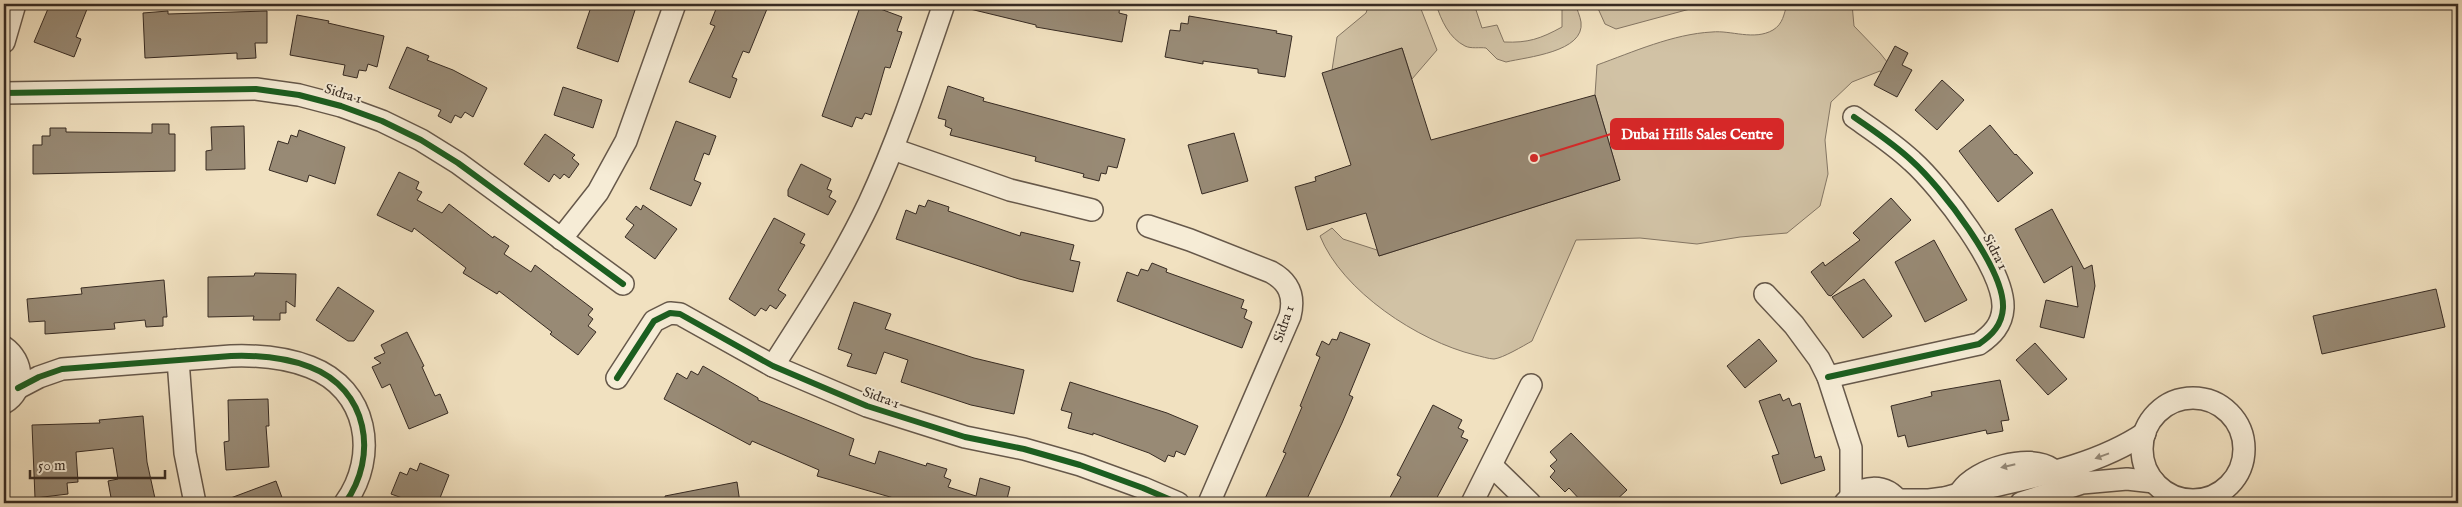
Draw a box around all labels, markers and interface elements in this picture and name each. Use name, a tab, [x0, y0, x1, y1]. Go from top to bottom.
street label: Sidra 1	[322, 80, 364, 108]
callout: Dubai Hills Sales Centre	[1611, 119, 1783, 149]
text: Dubai Hills Sales Centre	[1621, 125, 1773, 144]
street label: Sidra 1	[1978, 231, 2012, 273]
street label: Sidra 1	[1269, 303, 1299, 345]
street label: Sidra 1	[860, 383, 902, 413]
scale bar	[30, 447, 165, 479]
one-way arrow	[2094, 452, 2109, 460]
text: 50 m	[38, 456, 66, 475]
one-way arrow	[2001, 462, 2016, 470]

